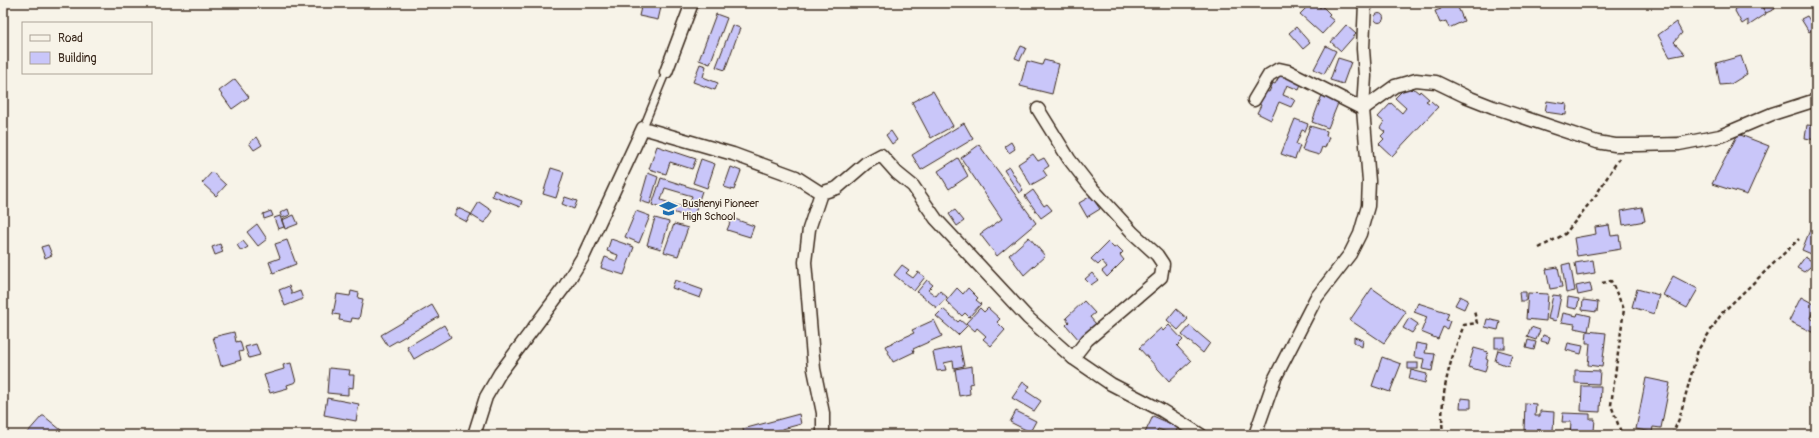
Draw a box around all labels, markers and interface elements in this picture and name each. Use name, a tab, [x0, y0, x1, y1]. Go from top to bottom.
legend	[22, 22, 152, 74]
text: Road	[58, 31, 83, 46]
text: Building	[58, 51, 97, 66]
place label: Bushenyi Pioneer High School	[682, 197, 759, 223]
school or university icon: Bushenyi Pioneer High School	[659, 199, 679, 219]

